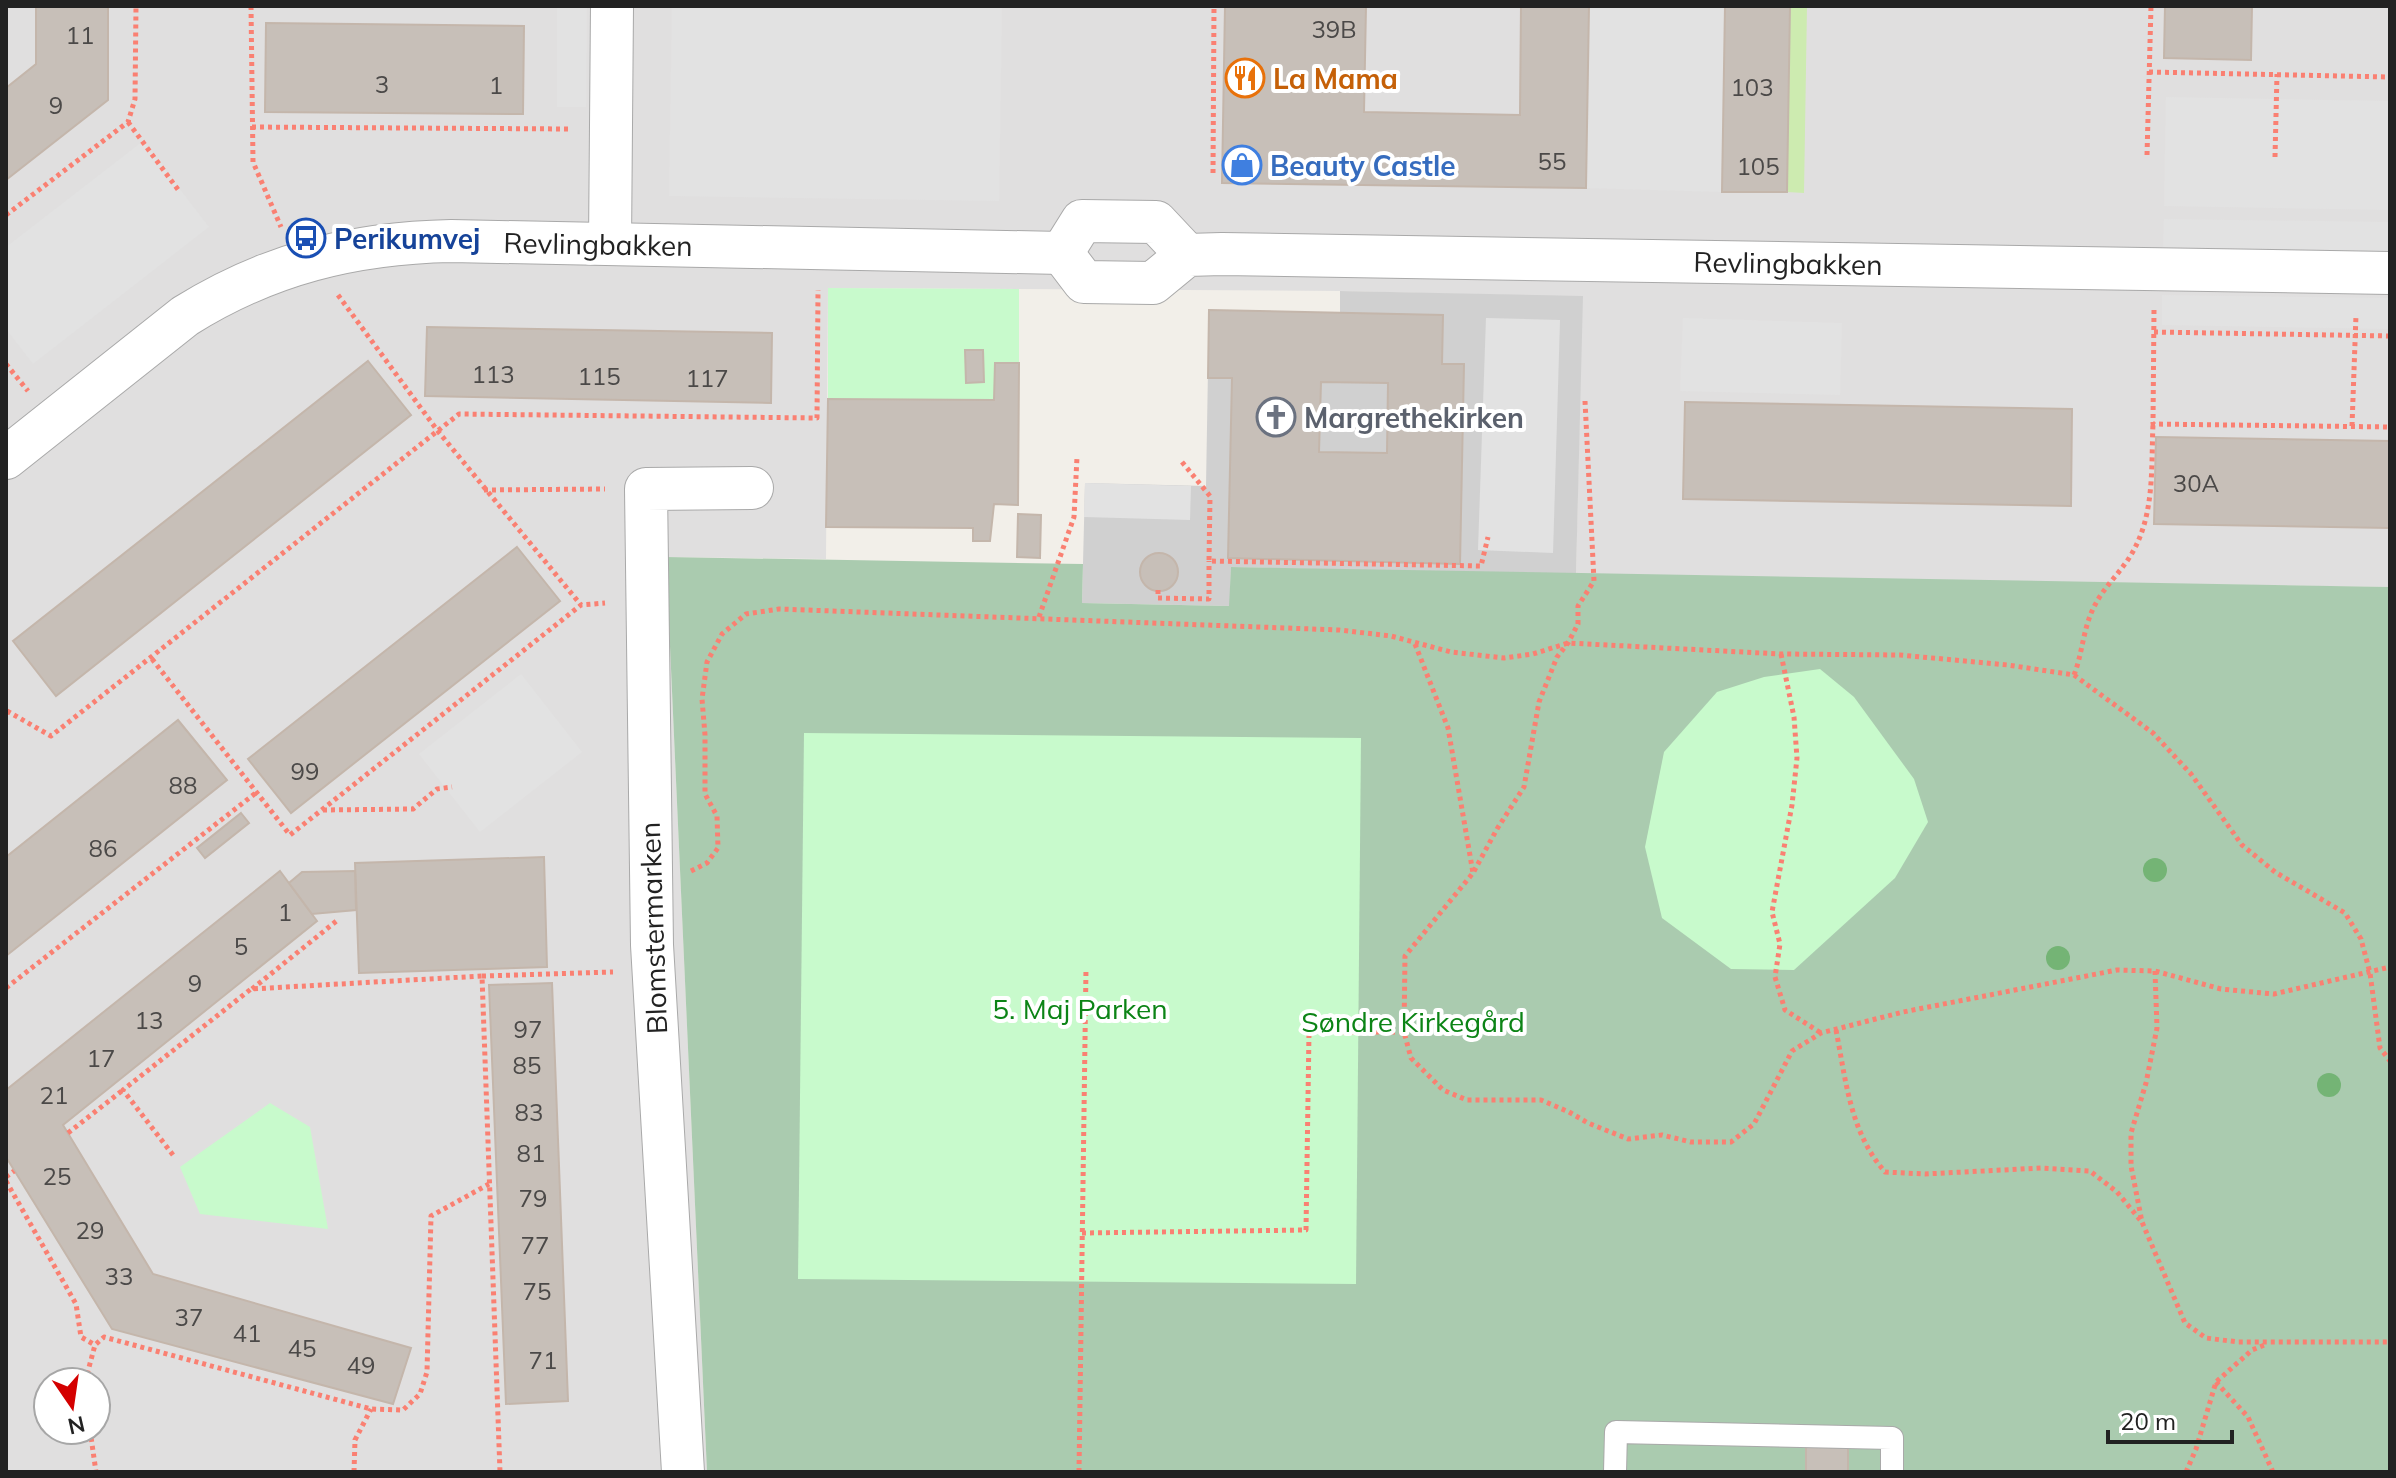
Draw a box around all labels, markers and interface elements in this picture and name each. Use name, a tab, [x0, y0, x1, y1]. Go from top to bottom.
house number: 39B	[1311, 14, 1357, 44]
house number: 11	[66, 20, 94, 50]
restaurant icon: La Mama	[1224, 57, 1266, 99]
place label: La Mama	[1273, 61, 1398, 96]
house number: 3	[375, 69, 389, 99]
house number: 1	[489, 70, 503, 100]
house number: 103	[1730, 72, 1774, 102]
house number: 9	[49, 90, 63, 120]
shop icon: Beauty Castle	[1221, 144, 1263, 186]
house number: 55	[1538, 146, 1566, 176]
place label: Beauty Castle	[1270, 148, 1456, 183]
house number: 105	[1736, 151, 1780, 181]
bus stop icon: Perikumvej	[285, 217, 327, 259]
place label: Perikumvej	[334, 221, 480, 256]
street label: Revlingbakken	[503, 225, 693, 263]
street label: Revlingbakken	[1693, 244, 1883, 282]
house number: 113	[471, 359, 515, 389]
house number: 115	[577, 361, 621, 391]
house number: 117	[685, 363, 729, 393]
church icon: Margrethekirken	[1255, 396, 1297, 438]
place label: Margrethekirken	[1304, 400, 1524, 435]
house number: 30A	[2173, 468, 2220, 498]
house number: 99	[291, 756, 319, 786]
house number: 88	[169, 770, 197, 800]
street label: Blomstermarken	[632, 821, 674, 1035]
house number: 86	[89, 833, 117, 863]
house number: 1	[278, 897, 292, 927]
house number: 5	[234, 931, 248, 961]
house number: 9	[188, 968, 202, 998]
park label: 5. Maj Parken	[992, 991, 1168, 1026]
park label: Søndre Kirkegård	[1301, 1004, 1525, 1039]
house number: 13	[135, 1005, 163, 1035]
house number: 97	[514, 1014, 542, 1044]
house number: 17	[87, 1043, 115, 1073]
house number: 85	[513, 1050, 541, 1080]
house number: 21	[40, 1080, 68, 1110]
house number: 83	[515, 1097, 543, 1127]
house number: 81	[517, 1138, 545, 1168]
house number: 25	[43, 1161, 71, 1191]
house number: 79	[519, 1183, 547, 1213]
house number: 29	[76, 1215, 104, 1245]
house number: 77	[521, 1230, 549, 1260]
house number: 33	[105, 1261, 133, 1291]
house number: 75	[523, 1276, 551, 1306]
house number: 37	[175, 1302, 203, 1332]
house number: 41	[233, 1318, 261, 1348]
house number: 45	[288, 1333, 316, 1363]
house number: 71	[529, 1345, 557, 1375]
house number: 49	[347, 1350, 375, 1380]
north arrow	[32, 1366, 112, 1446]
scale bar	[2108, 1394, 2232, 1444]
text: 20 m	[2120, 1406, 2176, 1436]
text: N	[65, 1410, 88, 1441]

